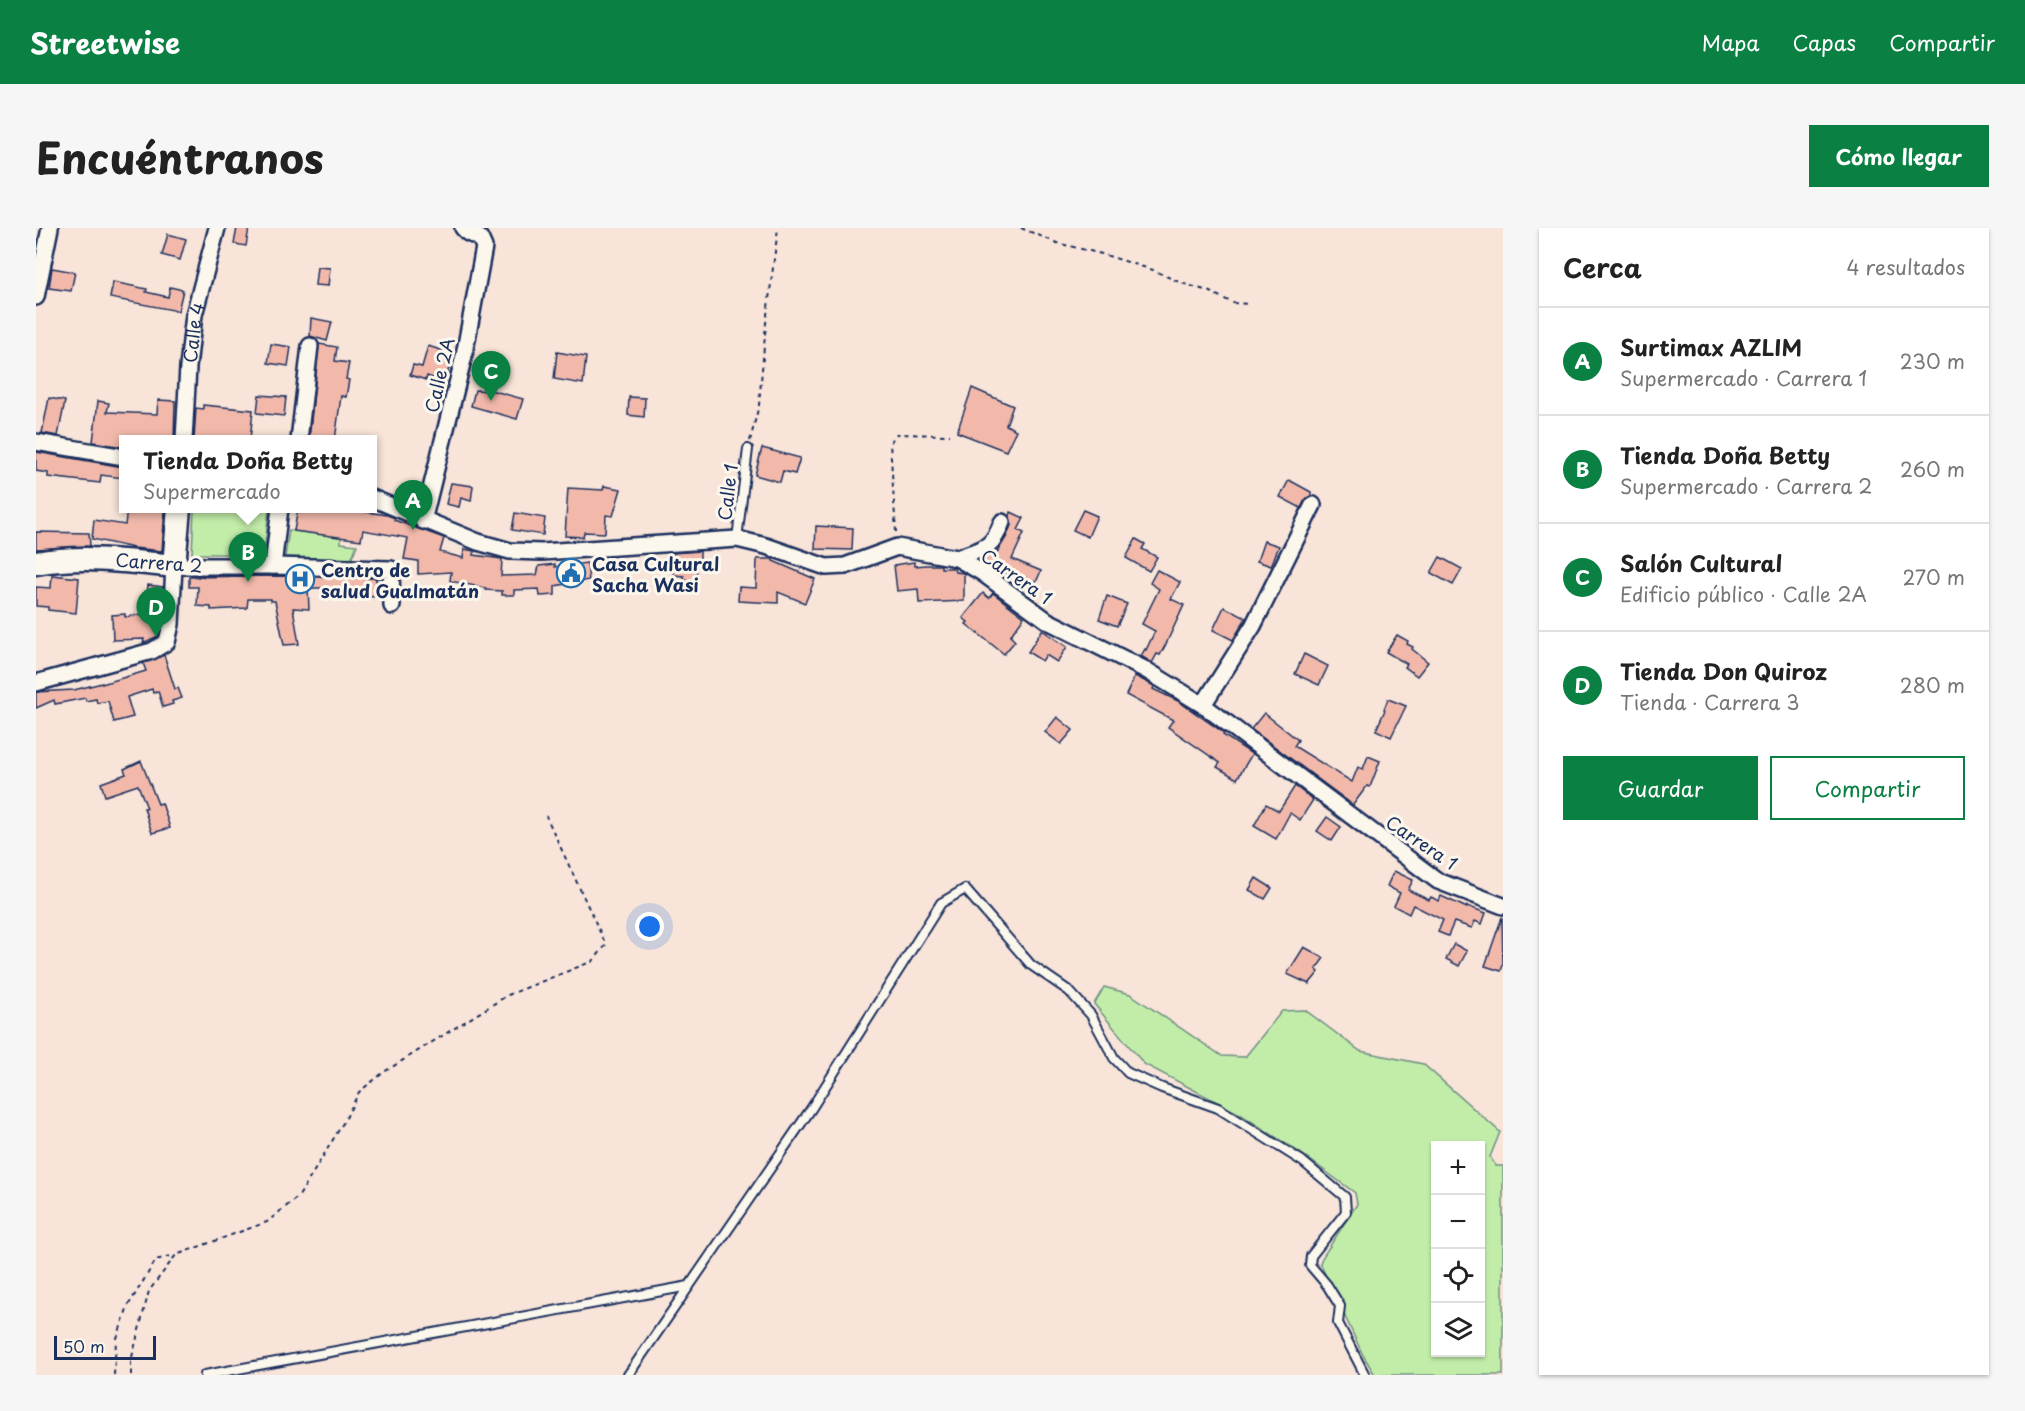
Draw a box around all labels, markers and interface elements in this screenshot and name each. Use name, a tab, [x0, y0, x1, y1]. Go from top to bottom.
text: Streetwise	[30, 21, 180, 64]
text: Mapa	[1702, 26, 1760, 58]
text: Capas	[1793, 26, 1856, 58]
text: Compartir	[1889, 26, 1995, 58]
text: Encuéntranos	[36, 125, 324, 188]
button: Cómo llegar	[1809, 125, 1989, 187]
text: Cerca	[1563, 248, 1642, 287]
text: 4 resultados	[1847, 252, 1965, 282]
street label: Calle 4	[175, 299, 210, 364]
text: Surtimax AZLIM	[1620, 330, 1802, 363]
street label: Calle 2A	[417, 335, 461, 415]
text: A	[1575, 346, 1590, 376]
text: 230 m	[1900, 346, 1965, 376]
pin: C	[472, 352, 510, 401]
text: Supermercado · Carrera 1	[1620, 363, 1867, 393]
popup	[119, 435, 377, 513]
text: Tienda Doña Betty	[1620, 438, 1830, 471]
text: Tienda Doña Betty	[143, 443, 353, 476]
text: B	[1576, 454, 1589, 484]
text: 260 m	[1900, 454, 1965, 484]
street label: Calle 1	[710, 462, 744, 522]
text: Supermercado · Carrera 2	[1620, 471, 1872, 501]
text: Supermercado	[143, 476, 281, 506]
pin: A	[394, 480, 433, 530]
pin: B	[228, 532, 268, 582]
street label: Carrera 1	[976, 542, 1058, 610]
street label: Carrera 2	[115, 545, 203, 579]
text: Salón Cultural	[1620, 546, 1782, 579]
place label: Casa Cultural Sacha Wasi	[592, 550, 719, 598]
place label: Centro de salud Gualmatán	[321, 556, 479, 604]
public building icon: Casa Cultural Sacha Wasi	[555, 557, 587, 589]
text: C	[1575, 562, 1590, 592]
text: 270 m	[1902, 562, 1965, 592]
hospital icon: Centro de salud Gualmatán	[284, 563, 316, 595]
text: Edificio público · Calle 2A	[1620, 579, 1867, 609]
pin: D	[136, 588, 176, 637]
text: Tienda Don Quiroz	[1620, 654, 1827, 687]
text: D	[1575, 670, 1590, 700]
text: 280 m	[1900, 670, 1965, 700]
text: Tienda · Carrera 3	[1620, 687, 1800, 717]
button: Guardar	[1563, 756, 1758, 820]
button: Compartir	[1770, 756, 1965, 820]
street label: Carrera 1	[1381, 808, 1463, 876]
your location	[635, 912, 664, 941]
map controls	[1431, 1141, 1485, 1357]
button: +	[1431, 1141, 1485, 1195]
button: −	[1431, 1195, 1485, 1249]
button: locate	[1431, 1249, 1485, 1303]
button: layers	[1431, 1303, 1485, 1357]
scale bar	[54, 1333, 156, 1360]
text: 50 m	[63, 1334, 104, 1358]

